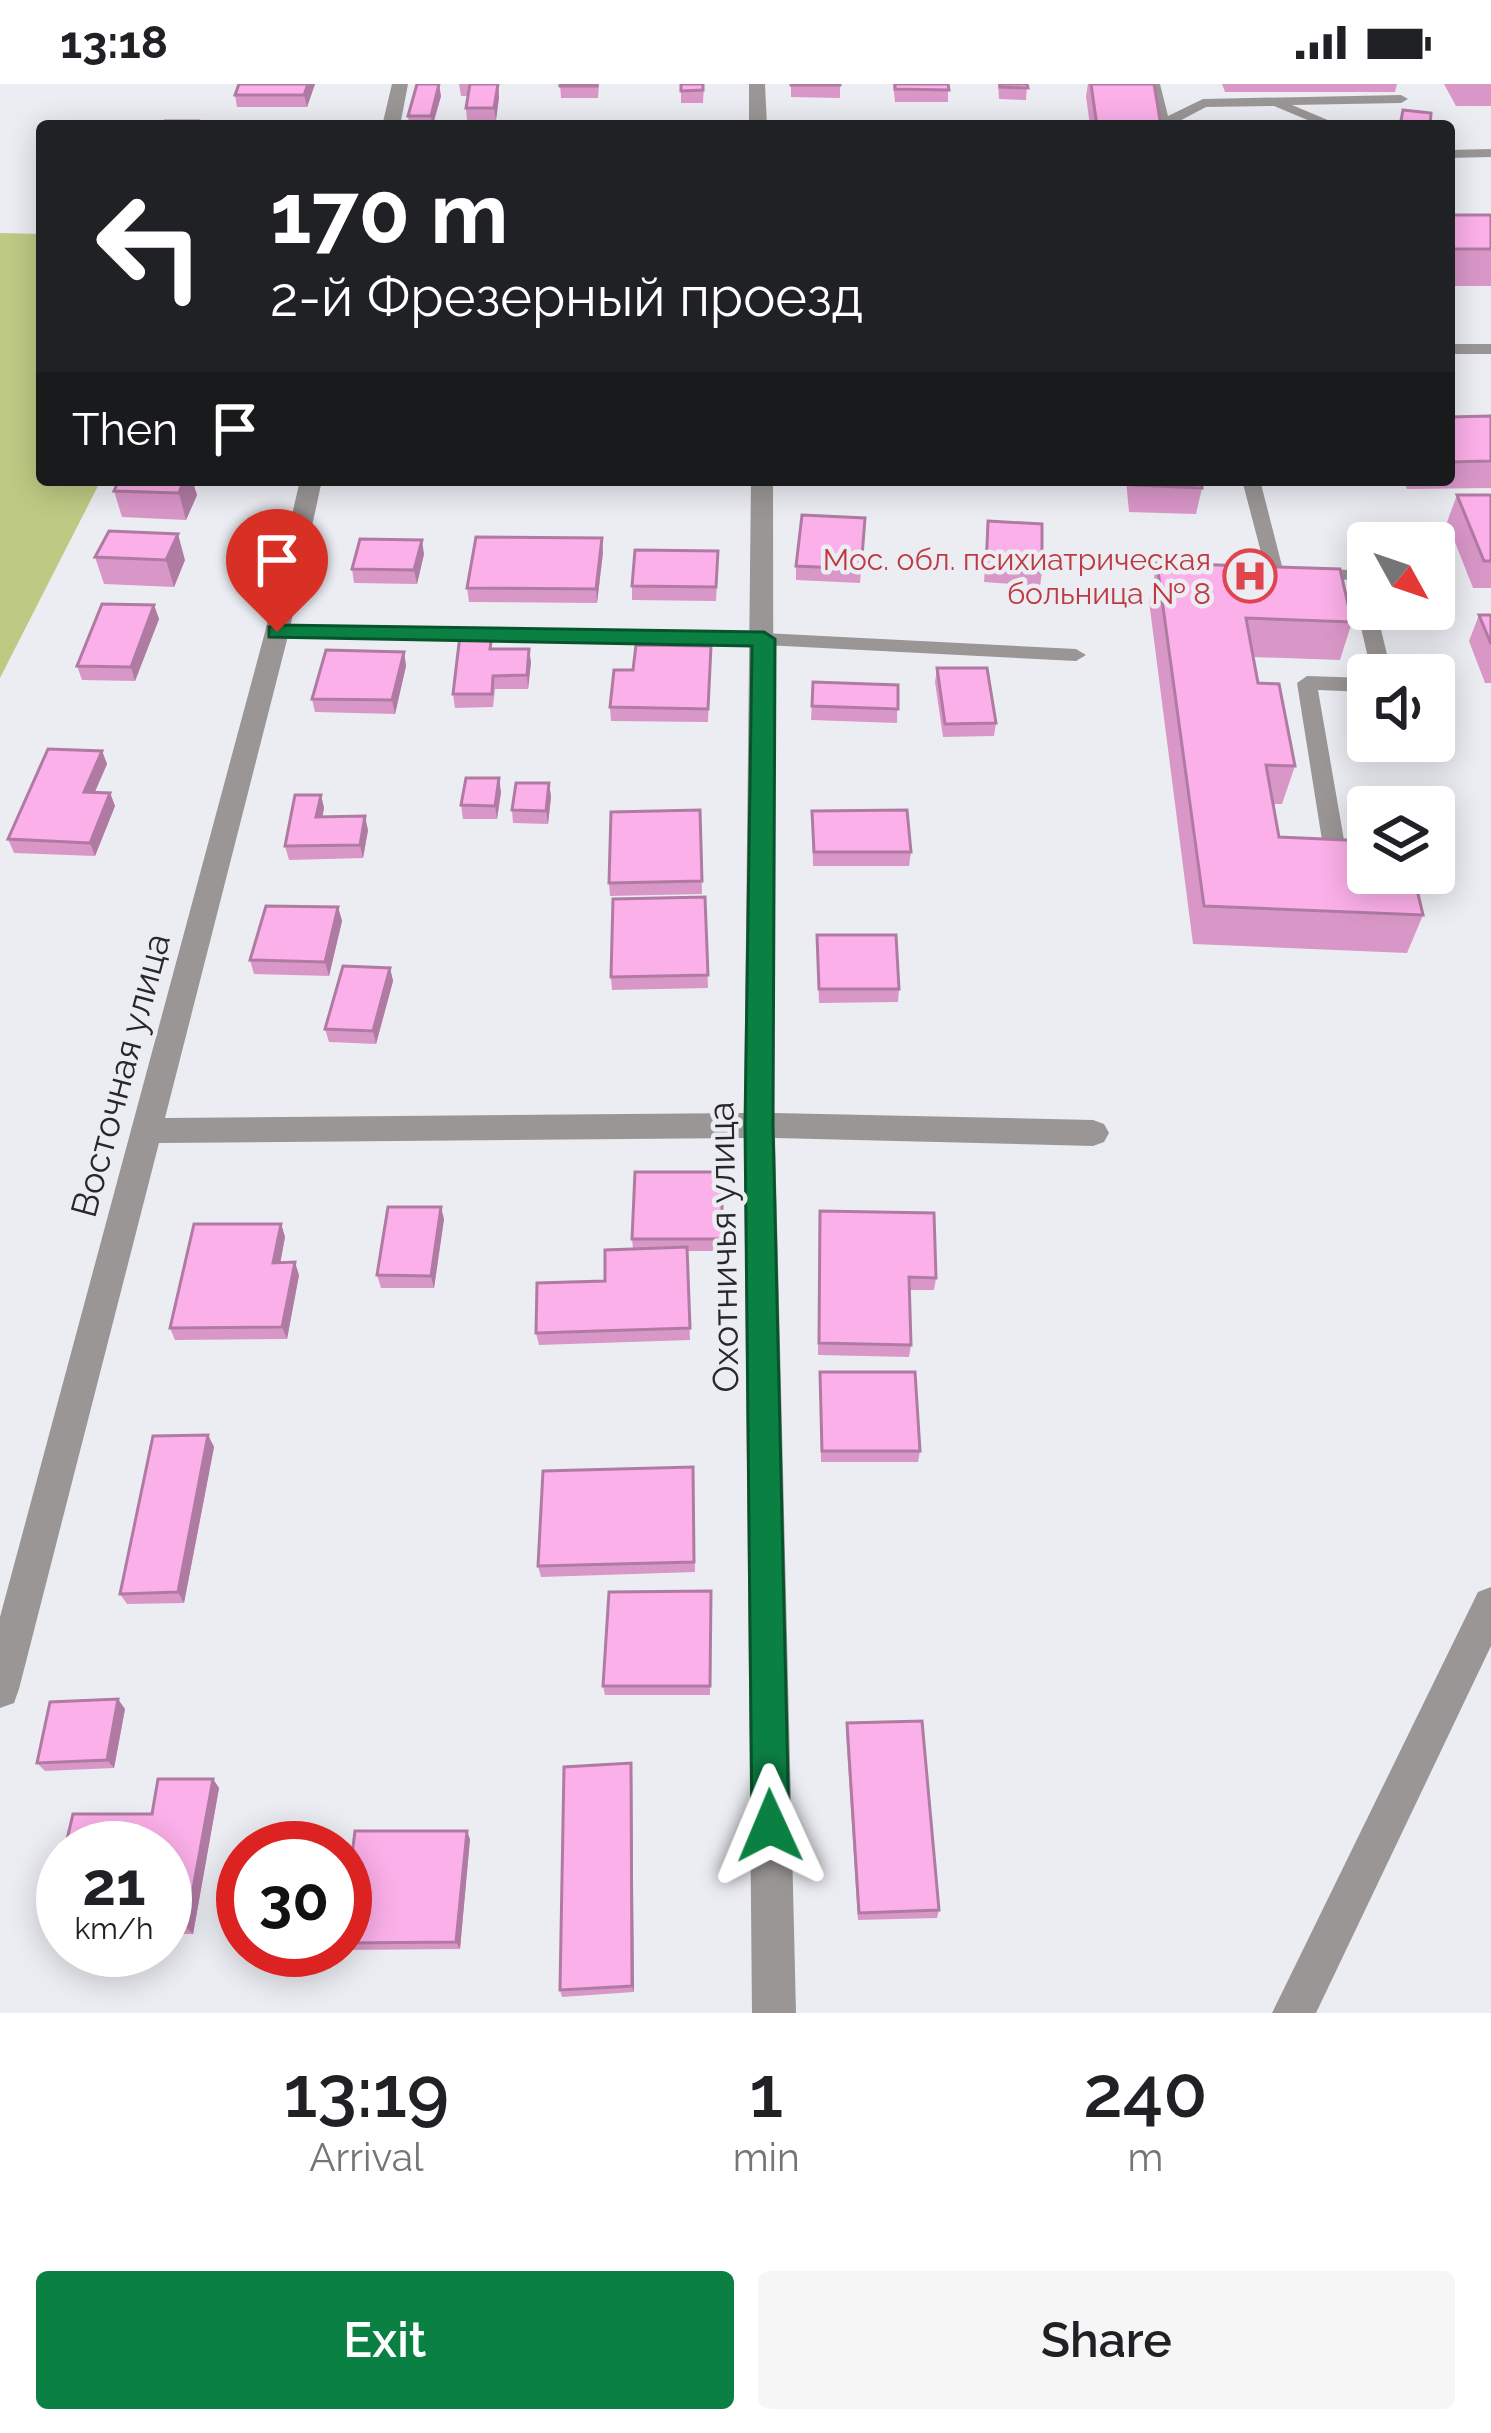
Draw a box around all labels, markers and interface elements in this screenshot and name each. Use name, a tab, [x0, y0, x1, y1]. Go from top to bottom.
text: 13:18	[60, 16, 168, 69]
text: 170 m	[270, 164, 509, 263]
icon: left	[72, 168, 228, 324]
text: 2-й Фрезерный проезд	[270, 265, 863, 329]
icon: arrive	[202, 396, 268, 462]
text: Then	[72, 403, 178, 456]
pin	[226, 509, 328, 632]
north arrow	[1347, 522, 1455, 630]
map controls	[1347, 522, 1455, 894]
icon: arrive	[244, 527, 310, 593]
place label: Мос. обл. психиатрическая больница № 8	[823, 542, 1211, 611]
hospital icon: Мос. обл. психиатрическая больница № 8	[1222, 548, 1278, 604]
button: sound	[1347, 654, 1455, 762]
button: layers	[1347, 786, 1455, 894]
street label: Восточная улица	[62, 929, 178, 1221]
street label: Охотничья улица	[699, 1101, 747, 1393]
position arrow	[707, 1763, 833, 1889]
speed limit sign: 30	[216, 1821, 372, 1977]
text: 21	[82, 1849, 146, 1919]
text: km/h	[74, 1911, 154, 1946]
text: 13:19	[283, 2049, 449, 2134]
text: 1	[749, 2049, 783, 2134]
text: 240	[1083, 2049, 1208, 2134]
text: Arrival	[309, 2134, 424, 2180]
text: min	[733, 2134, 800, 2180]
text: m	[1127, 2134, 1163, 2180]
button: Exit	[36, 2271, 734, 2409]
button: Share	[758, 2271, 1455, 2409]

